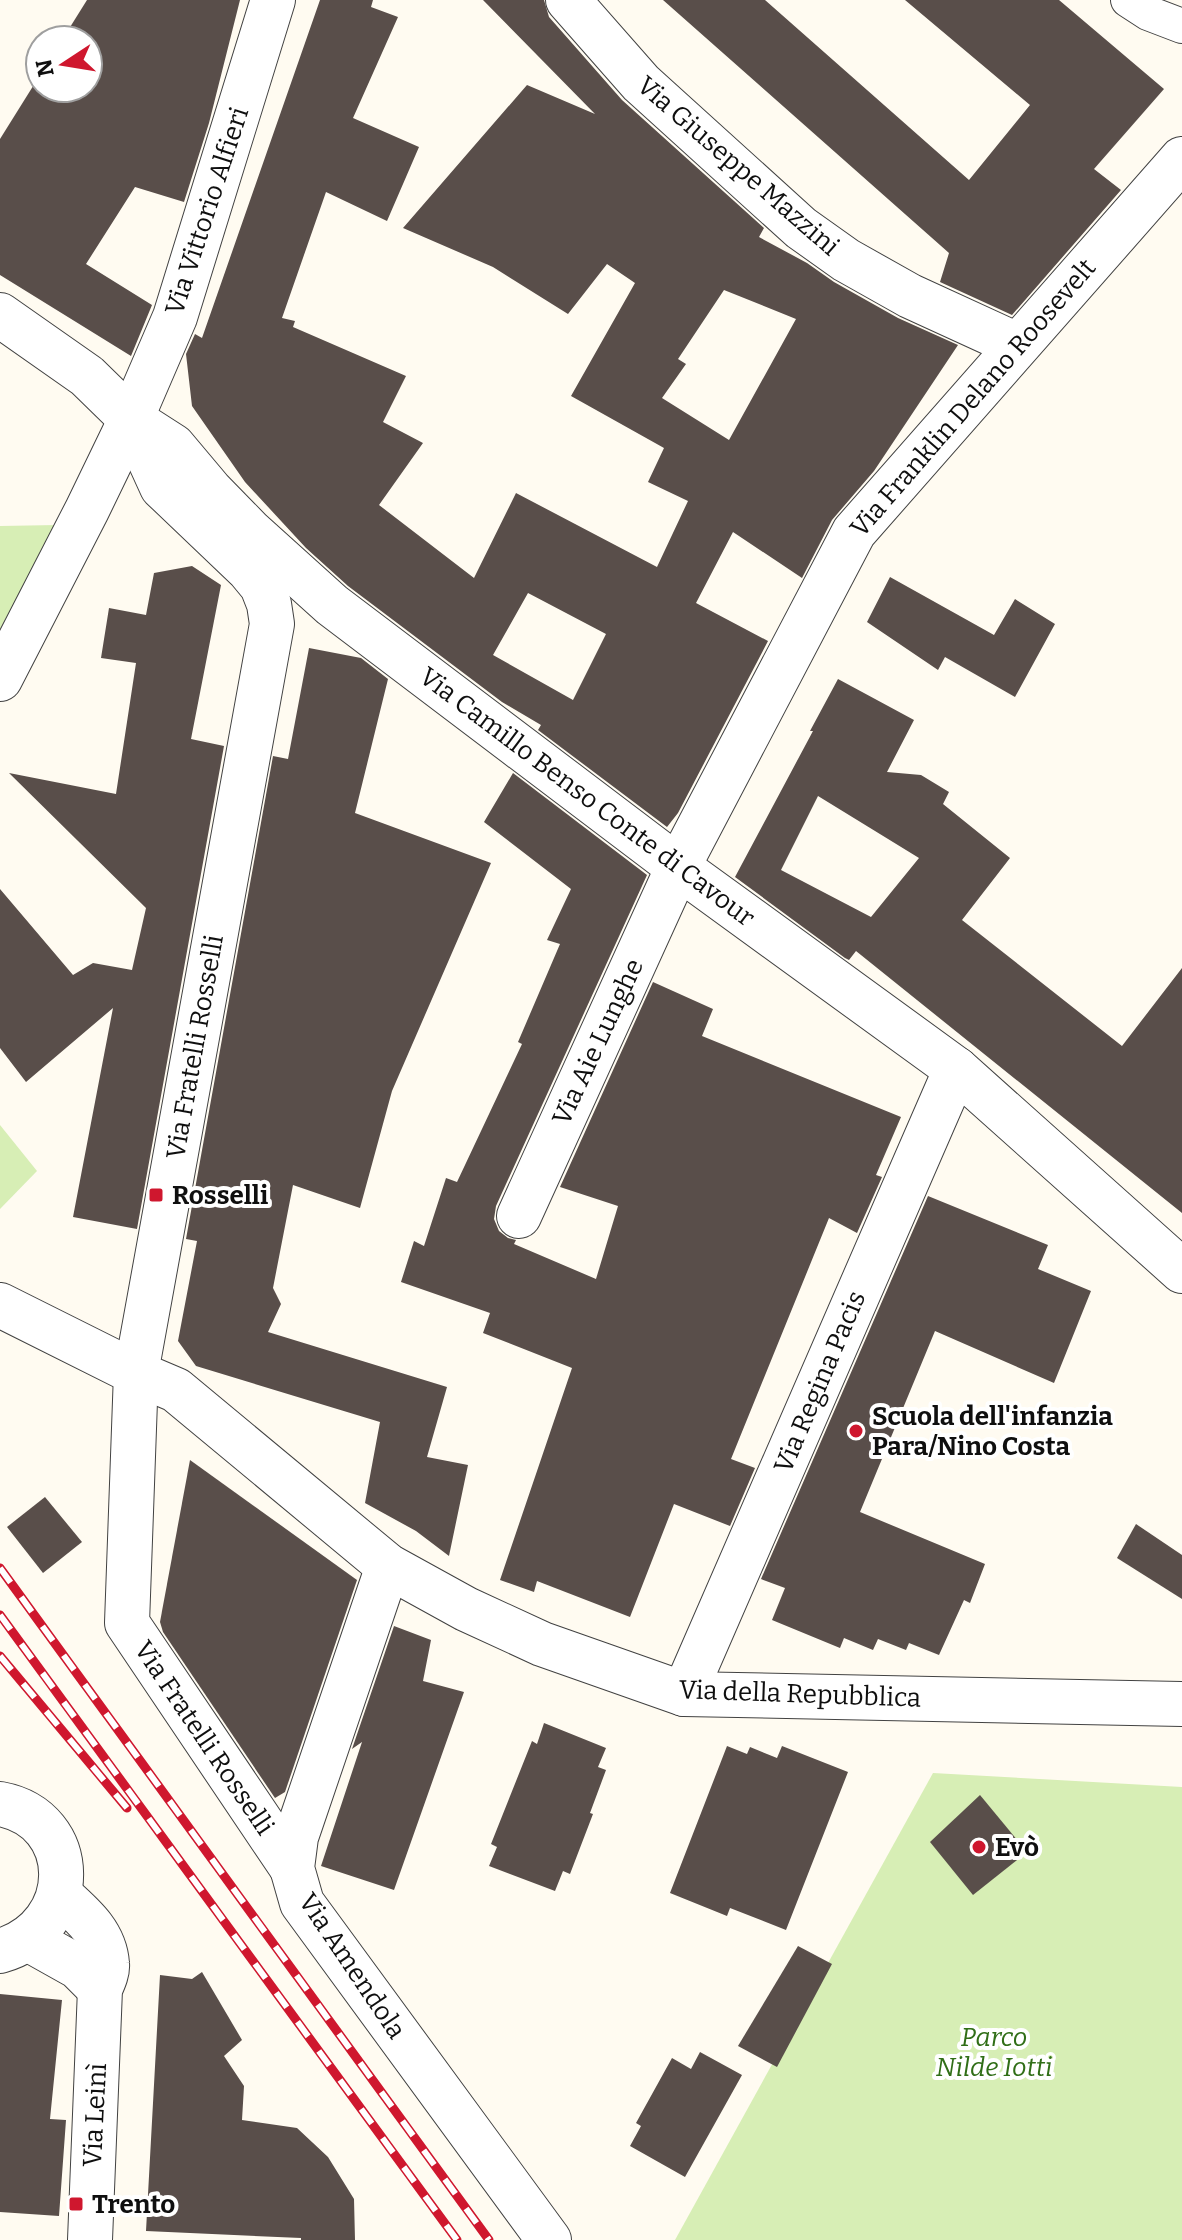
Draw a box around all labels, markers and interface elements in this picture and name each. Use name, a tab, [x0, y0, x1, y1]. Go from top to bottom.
north arrow	[24, 24, 104, 104]
text: N	[30, 57, 60, 79]
street label: Via Giuseppe Mazzini	[631, 70, 846, 262]
street label: Via Vittorio Alfieri	[159, 103, 255, 319]
street label: Via Franklin Delano Roosevelt	[844, 252, 1103, 543]
street label: Via Camillo Benso Conte di Cavour	[413, 661, 761, 933]
street label: Via Fratelli Rosselli	[160, 932, 230, 1162]
street label: Via Aie Lunghe	[546, 954, 650, 1130]
place label: Rosselli	[172, 1180, 268, 1211]
marker: Rosselli	[147, 1186, 165, 1204]
street label: Via Regina Pacis	[768, 1286, 872, 1478]
place label: Scuola dell'infanzia Para/Nino Costa	[872, 1401, 1113, 1462]
marker: Scuola dell'infanzia Para/Nino Costa	[847, 1422, 865, 1440]
street label: Via Fratelli Rosselli	[128, 1635, 281, 1841]
street label: Via della Repubblica	[678, 1674, 922, 1714]
place label: Evò	[995, 1832, 1039, 1863]
marker: Evò	[970, 1838, 988, 1856]
street label: Via Amendola	[292, 1887, 412, 2045]
park label: Parco Nilde Iotti	[936, 2022, 1052, 2083]
street label: Via Leinì	[77, 2062, 113, 2168]
place label: Trento	[92, 2189, 175, 2220]
marker: Trento	[67, 2195, 85, 2213]

